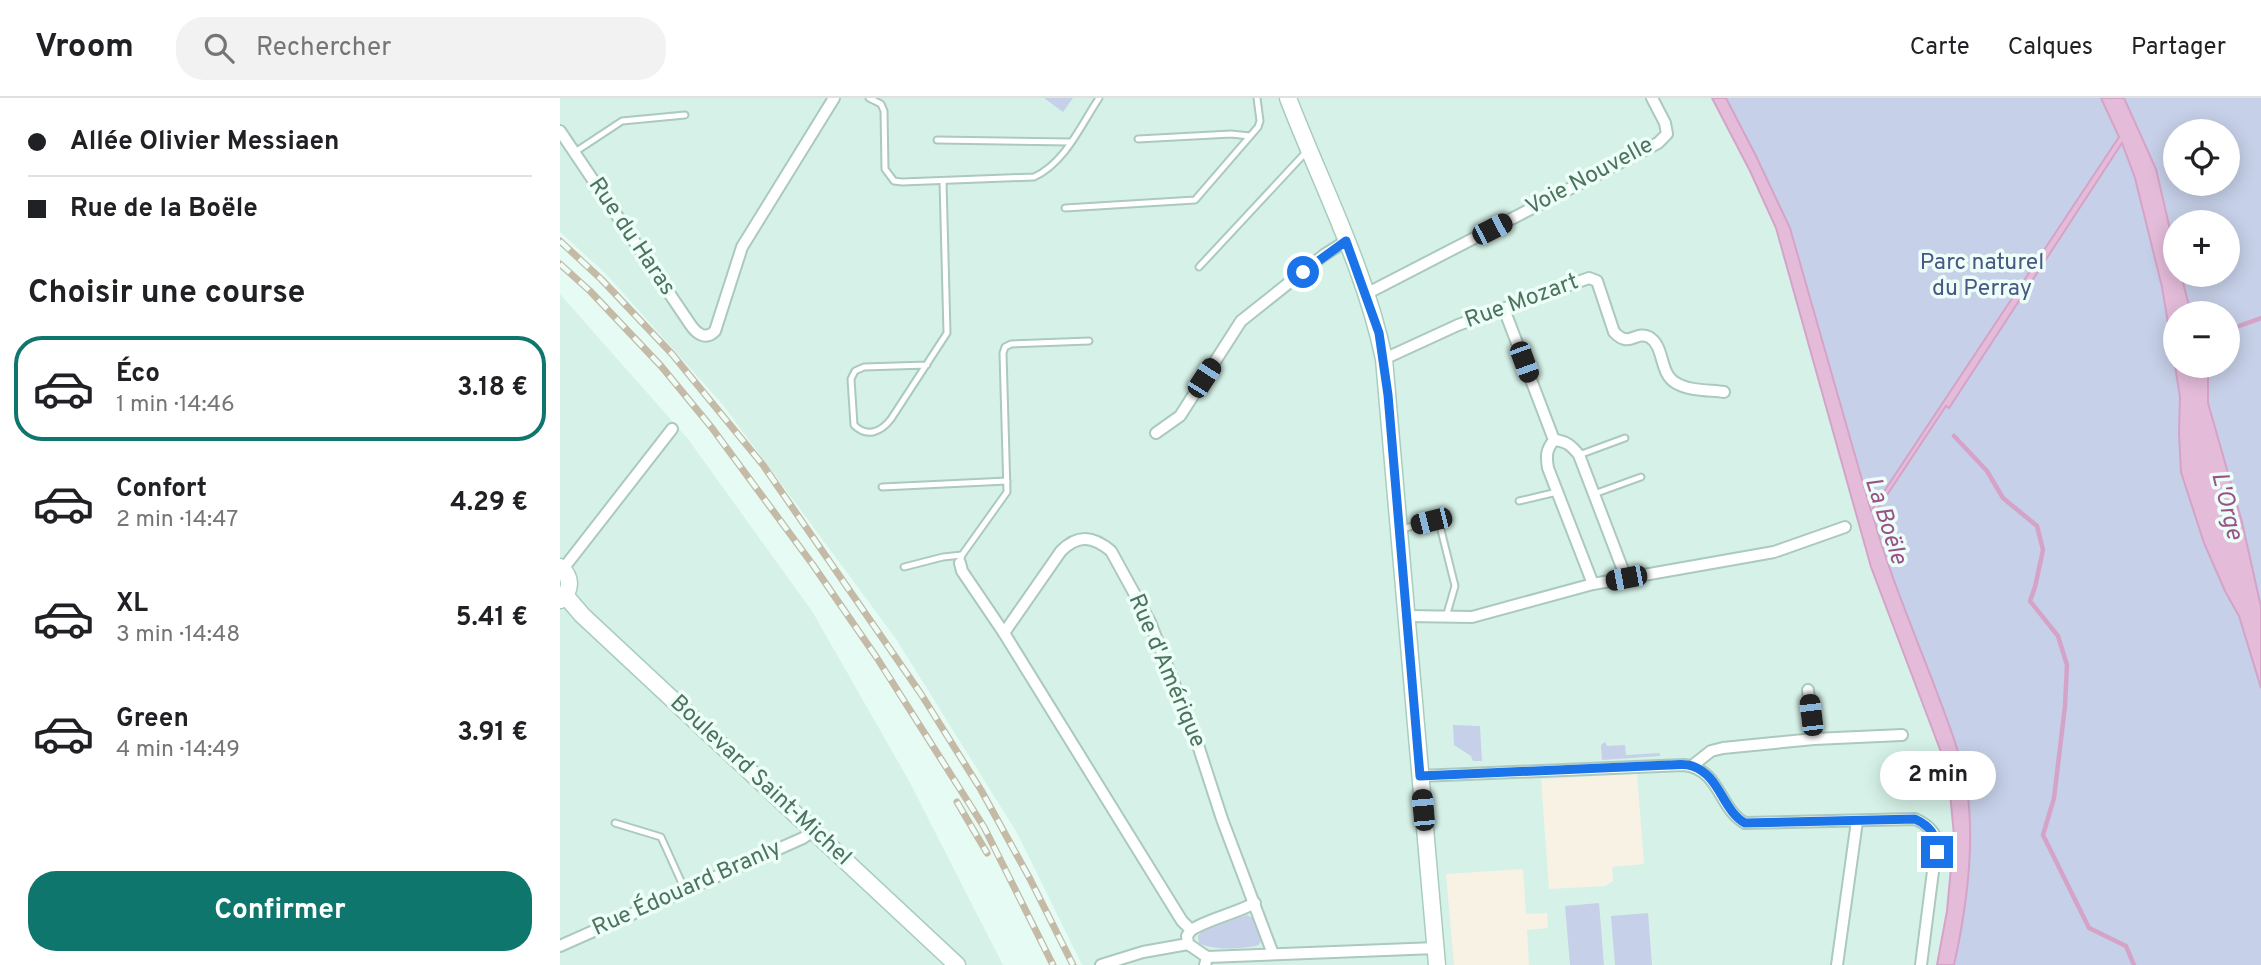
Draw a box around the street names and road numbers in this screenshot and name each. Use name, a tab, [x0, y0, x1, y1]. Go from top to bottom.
street label: Voie Nouvelle	[1521, 131, 1659, 223]
street label: Rue du Haras	[581, 173, 681, 301]
street label: Rue Mozart	[1461, 268, 1583, 336]
street label: Rue d'Amérique	[1121, 590, 1211, 752]
street label: Boulevard Saint-Michel	[663, 689, 857, 873]
street label: Rue Édouard Branly	[588, 833, 786, 944]

